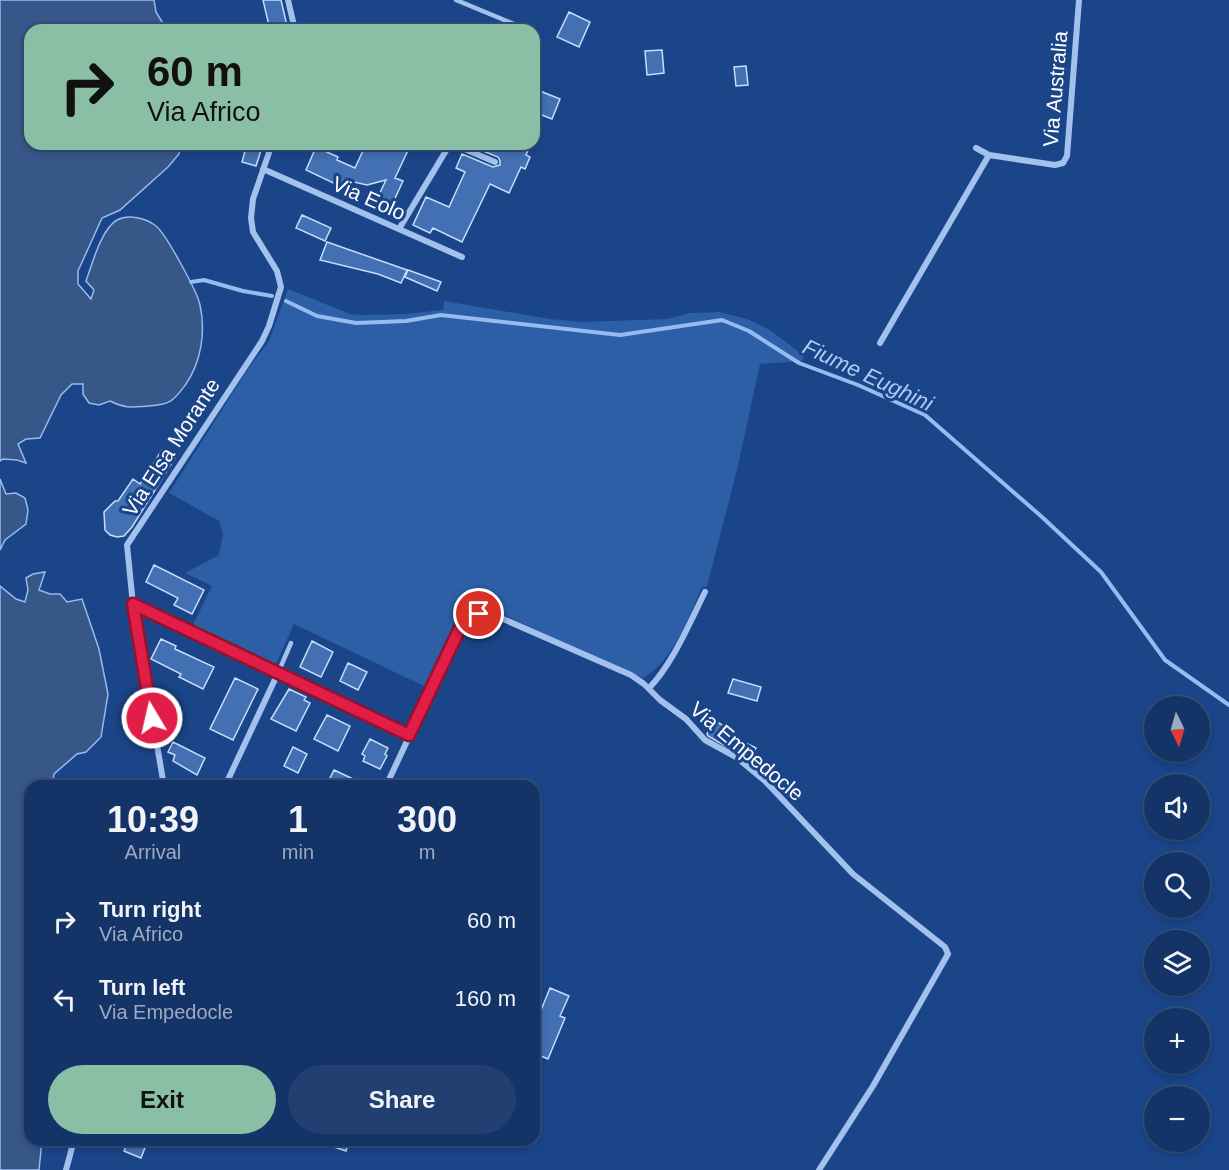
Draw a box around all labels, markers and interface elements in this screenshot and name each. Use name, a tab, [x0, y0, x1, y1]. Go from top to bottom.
street label: Via Australia	[1038, 30, 1072, 148]
icon: right	[48, 48, 126, 126]
text: 60 m	[147, 48, 243, 95]
text: Via Africo	[147, 97, 261, 127]
street label: Via Eolo	[329, 172, 409, 224]
water label: Fiume Eughini	[799, 334, 938, 417]
street label: Via Elsa Morante	[118, 374, 224, 520]
pin	[453, 588, 504, 639]
icon: arrive	[462, 597, 495, 630]
position arrow	[120, 686, 184, 750]
north arrow	[1144, 696, 1210, 762]
map controls	[1144, 696, 1210, 1152]
street label: Via Empedocle	[686, 697, 808, 805]
button: sound	[1144, 774, 1210, 840]
text: 10:39	[107, 799, 199, 840]
text: 1	[288, 799, 308, 840]
text: 300	[397, 799, 457, 840]
text: Arrival	[125, 841, 181, 863]
text: min	[282, 841, 314, 863]
text: m	[419, 841, 435, 863]
button: search	[1144, 852, 1210, 918]
text: Turn right	[99, 897, 201, 922]
icon: right	[48, 905, 81, 938]
text: 60 m	[467, 908, 516, 933]
text: Via Africo	[99, 923, 183, 945]
button: layers	[1144, 930, 1210, 996]
text: Turn left	[99, 975, 185, 1000]
icon: left	[48, 983, 81, 1016]
text: 160 m	[455, 986, 516, 1011]
text: Via Empedocle	[99, 1001, 233, 1023]
button: +	[1144, 1008, 1210, 1074]
button: Exit	[48, 1065, 276, 1134]
button: Share	[288, 1065, 516, 1134]
button: −	[1144, 1086, 1210, 1152]

